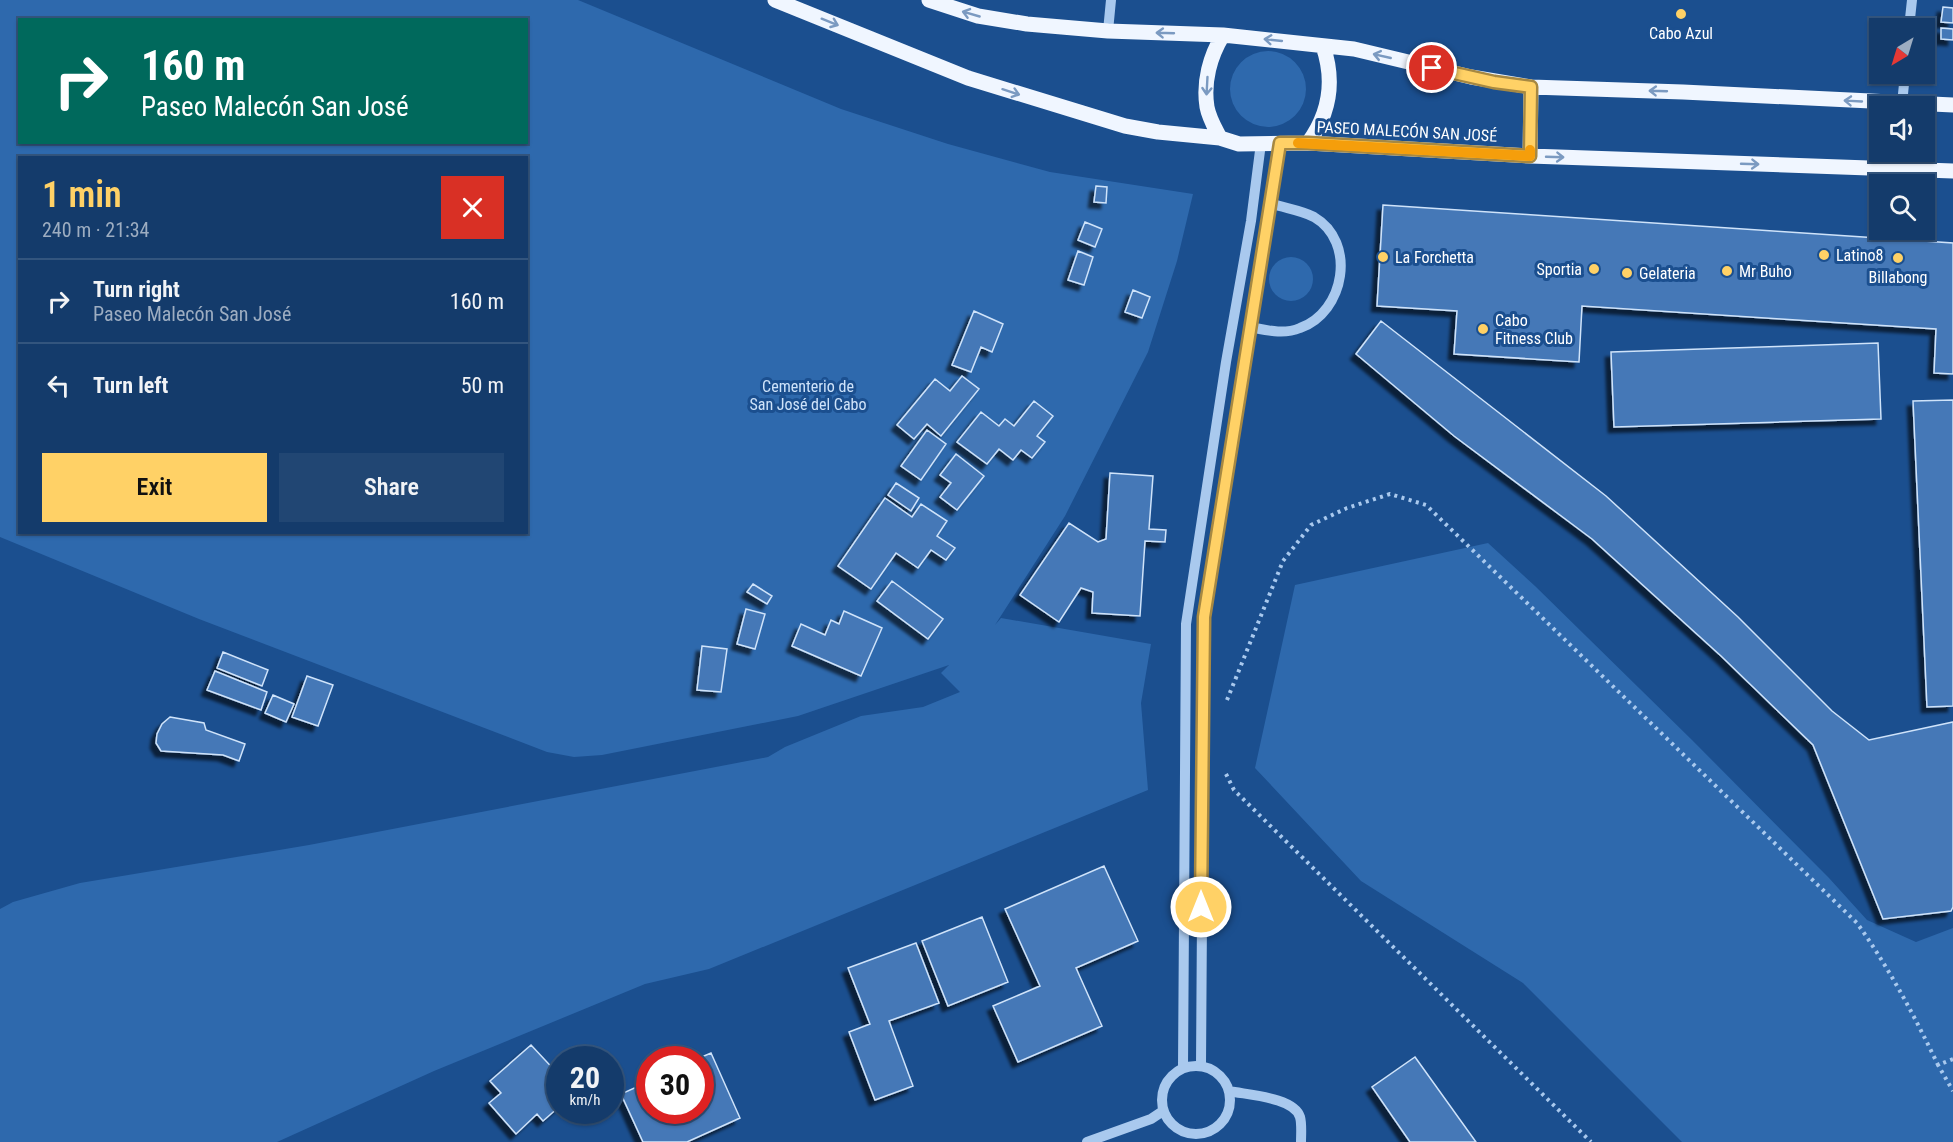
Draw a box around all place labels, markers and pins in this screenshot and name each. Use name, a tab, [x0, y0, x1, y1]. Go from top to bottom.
marker: Cabo Azul	[1674, 7, 1688, 21]
place label: Cabo Azul	[1649, 24, 1713, 43]
pin	[1406, 42, 1457, 93]
place label: Latino8	[1836, 246, 1883, 265]
place label: La Forchetta	[1395, 248, 1474, 267]
marker: Latino8	[1817, 248, 1831, 262]
marker: La Forchetta	[1376, 250, 1390, 264]
marker: Billabong	[1891, 251, 1905, 265]
place label: Sportia	[1536, 260, 1582, 279]
marker: Sportia	[1587, 262, 1601, 276]
place label: Mr Buho	[1739, 262, 1792, 281]
place label: Gelateria	[1639, 264, 1696, 283]
marker: Mr Buho	[1720, 264, 1734, 278]
marker: Gelateria	[1620, 266, 1634, 280]
place label: Billabong	[1869, 268, 1927, 287]
place label: Cabo Fitness Club	[1495, 311, 1573, 348]
marker: Cabo Fitness Club	[1476, 322, 1490, 336]

